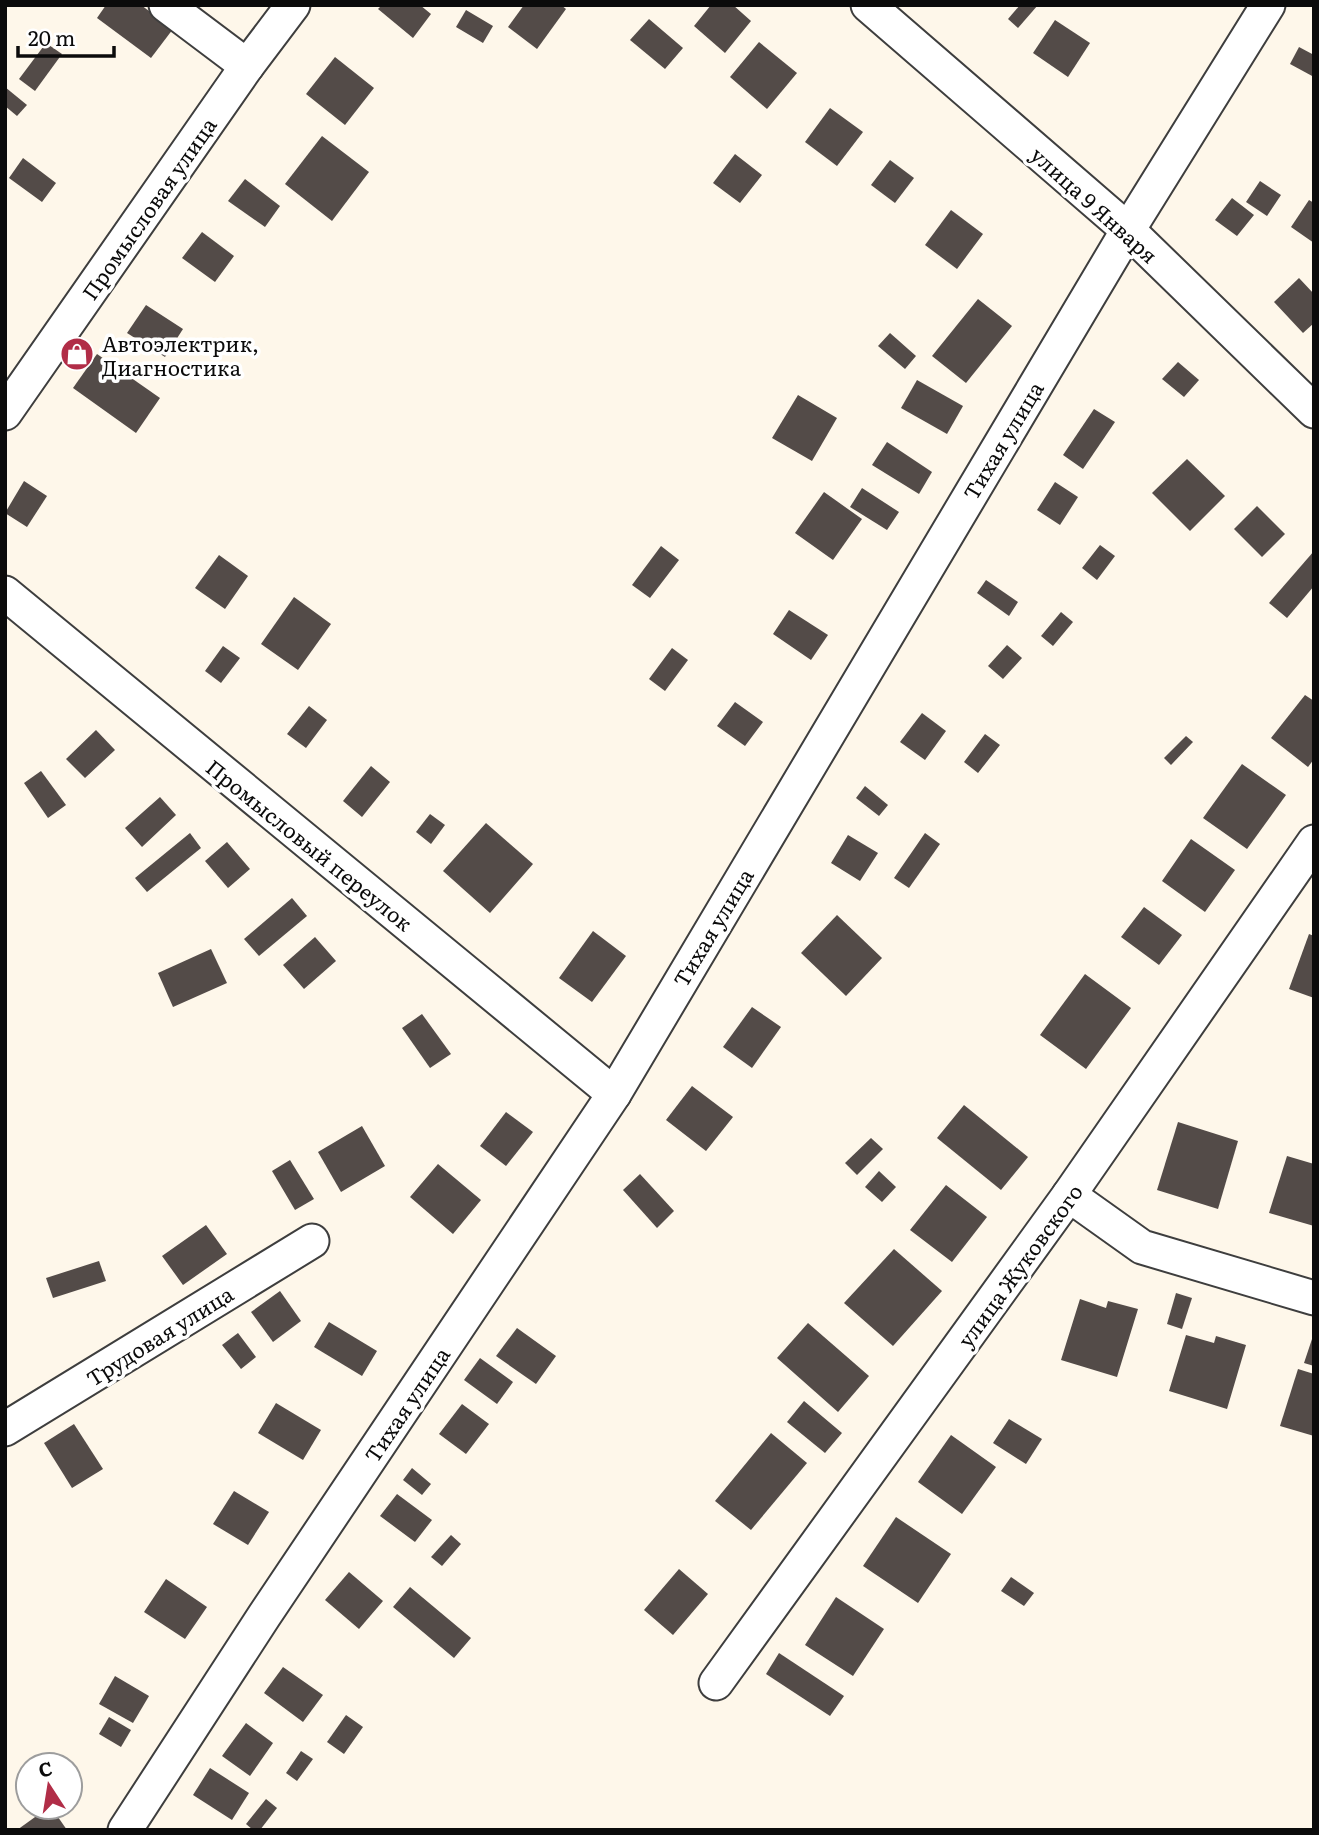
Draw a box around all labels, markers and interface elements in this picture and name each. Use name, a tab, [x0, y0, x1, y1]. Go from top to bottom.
scale bar	[18, 14, 114, 58]
text: 20 m	[28, 21, 75, 52]
street label: Промысловая улица	[73, 110, 223, 306]
street label: улица 9 Января	[1025, 138, 1165, 270]
place label: Автоэлектрик, Диагностика	[102, 327, 259, 382]
shop icon: Автоэлектрик, Диагностика	[58, 335, 96, 373]
street label: Тихая улица	[954, 374, 1050, 505]
street label: Промысловый переулок	[200, 751, 420, 937]
street label: Тихая улица	[664, 861, 760, 992]
street label: улица Жуковского	[949, 1177, 1089, 1353]
street label: Трудовая улица	[79, 1277, 239, 1393]
street label: Тихая улица	[356, 1340, 456, 1468]
north arrow	[14, 1751, 84, 1821]
text: С	[36, 1753, 55, 1783]

